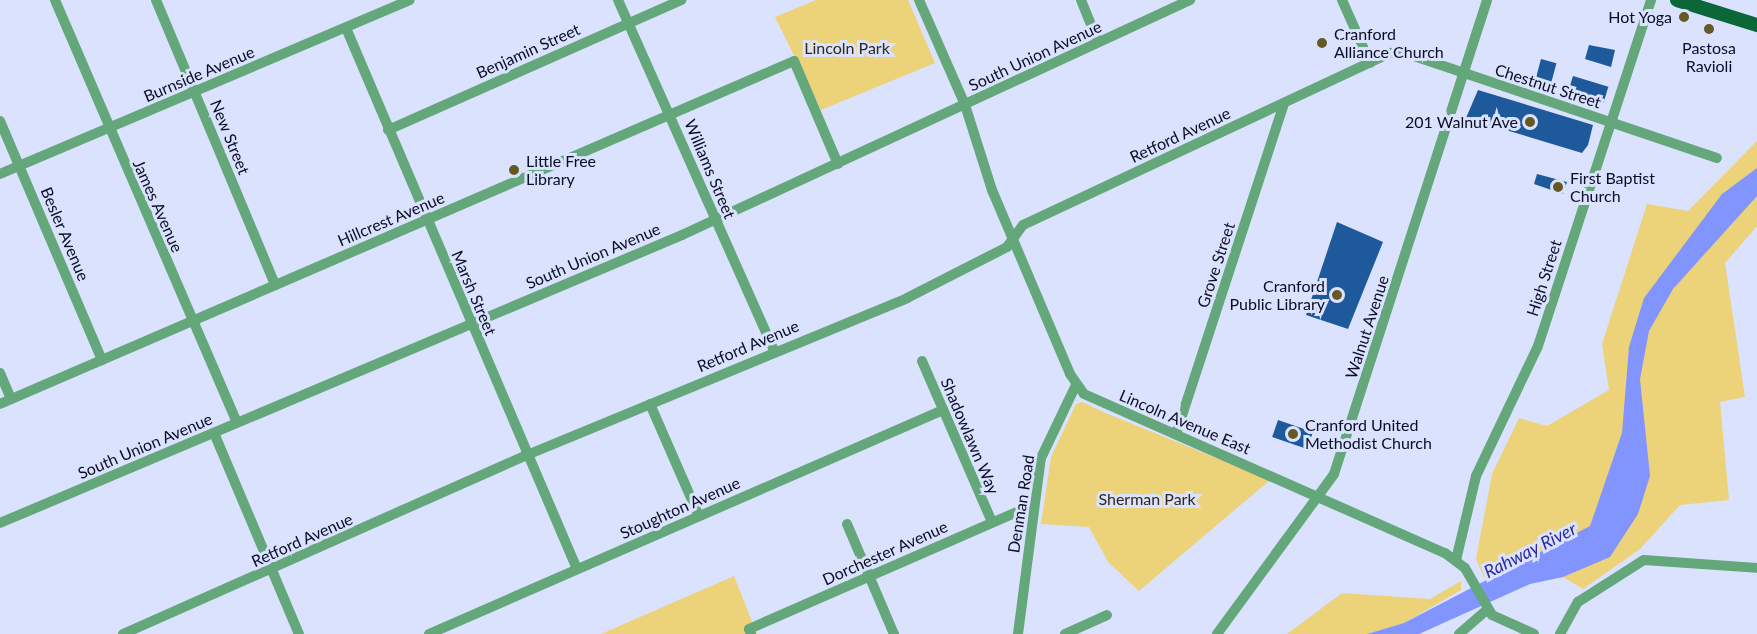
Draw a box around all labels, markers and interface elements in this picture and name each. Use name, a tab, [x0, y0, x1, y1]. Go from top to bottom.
place label: Hot Yoga	[1608, 7, 1672, 27]
marker: Hot Yoga	[1677, 10, 1691, 24]
street label: South Union Avenue	[965, 17, 1105, 95]
street label: Benjamin Street	[473, 20, 583, 82]
marker: Pastosa Ravioli	[1702, 22, 1716, 36]
place label: Cranford Alliance Church	[1334, 24, 1444, 62]
marker: Cranford Alliance Church	[1315, 36, 1329, 50]
park label: Lincoln Park	[804, 38, 890, 58]
place label: Pastosa Ravioli	[1682, 38, 1736, 76]
street label: Burnside Avenue	[140, 42, 258, 106]
street label: Chestnut Street	[1492, 60, 1604, 112]
street label: New Street	[206, 97, 254, 177]
street label: Retford Avenue	[1126, 103, 1234, 167]
place label: 201 Walnut Ave	[1404, 112, 1518, 132]
marker: 201 Walnut Ave	[1523, 115, 1537, 129]
street label: Williams Street	[680, 116, 740, 222]
place label: Little Free Library	[526, 151, 596, 189]
street label: James Avenue	[129, 156, 187, 256]
marker: Little Free Library	[507, 163, 521, 177]
place label: First Baptist Church	[1570, 168, 1655, 206]
marker: First Baptist Church	[1551, 180, 1565, 194]
street label: Besler Avenue	[36, 184, 94, 284]
street label: Hillcrest Avenue	[334, 188, 448, 250]
street label: South Union Avenue	[523, 219, 663, 293]
street label: Grove Street	[1193, 220, 1239, 310]
street label: High Street	[1523, 237, 1565, 319]
street label: Marsh Street	[447, 248, 501, 338]
street label: Walnut Avenue	[1341, 273, 1393, 381]
place label: Cranford Public Library	[1229, 276, 1325, 314]
marker: Cranford Public Library	[1330, 288, 1344, 302]
street label: Retford Avenue	[694, 316, 802, 376]
street label: Shadowlawn Way	[937, 375, 1003, 497]
street label: Lincoln Avenue East	[1116, 386, 1254, 458]
street label: South Union Avenue	[75, 409, 215, 483]
place label: Cranford United Methodist Church	[1305, 415, 1432, 453]
marker: Cranford United Methodist Church	[1286, 427, 1300, 441]
street label: Denman Road	[1004, 454, 1038, 554]
street label: Stoughton Avenue	[617, 473, 743, 543]
park label: Sherman Park	[1098, 489, 1196, 509]
street label: Retford Avenue	[248, 509, 356, 571]
street label: Dorchester Avenue	[819, 517, 951, 589]
water label: Rahway River	[1480, 517, 1580, 583]

